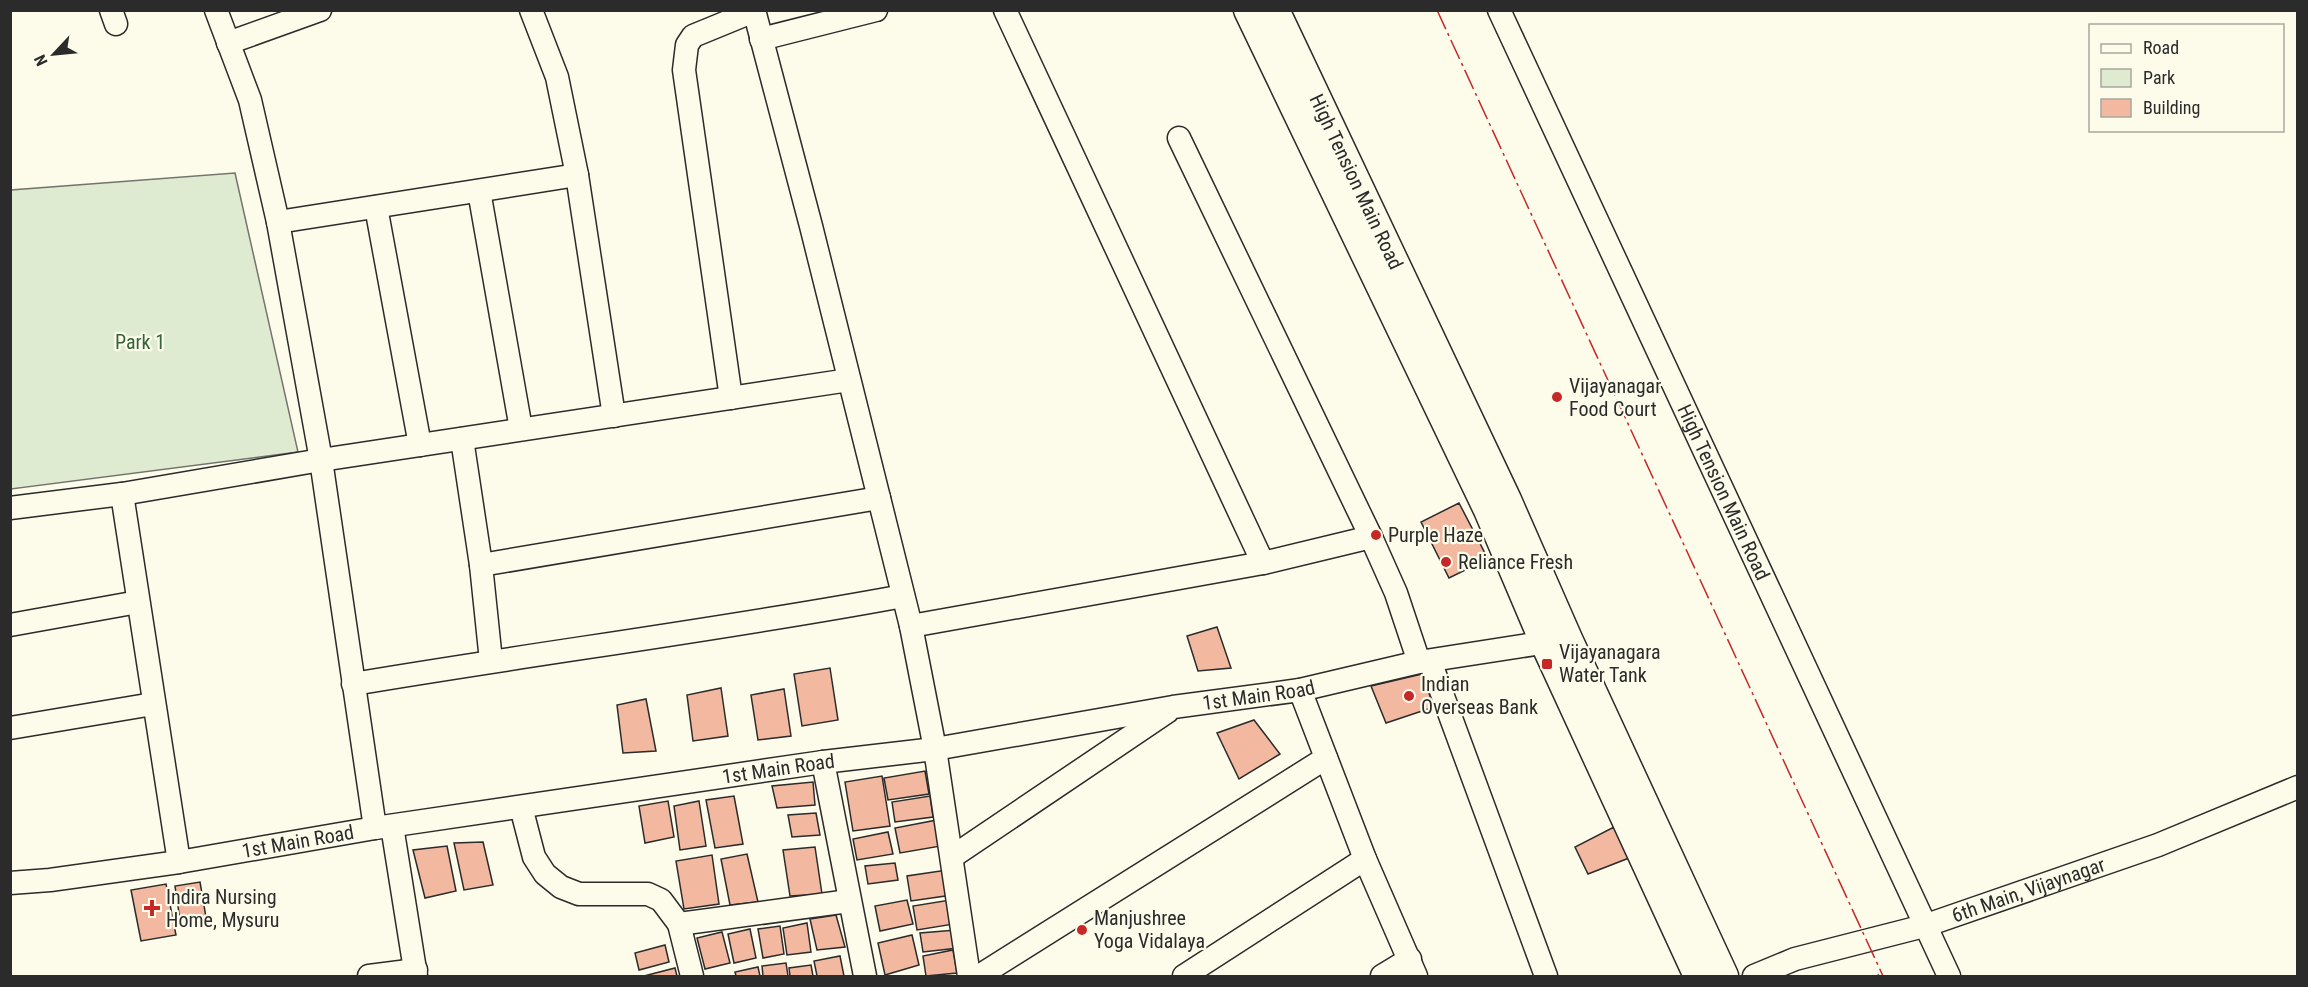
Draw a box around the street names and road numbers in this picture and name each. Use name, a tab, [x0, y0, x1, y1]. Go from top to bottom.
street label: High Tension Main Road	[1305, 90, 1408, 273]
street label: High Tension Main Road	[1672, 401, 1775, 584]
street label: 1st Main Road	[1201, 675, 1317, 715]
street label: 1st Main Road	[721, 749, 836, 789]
street label: 1st Main Road	[240, 820, 356, 863]
street label: 6th Main, Vijaynagar	[1949, 852, 2108, 927]

